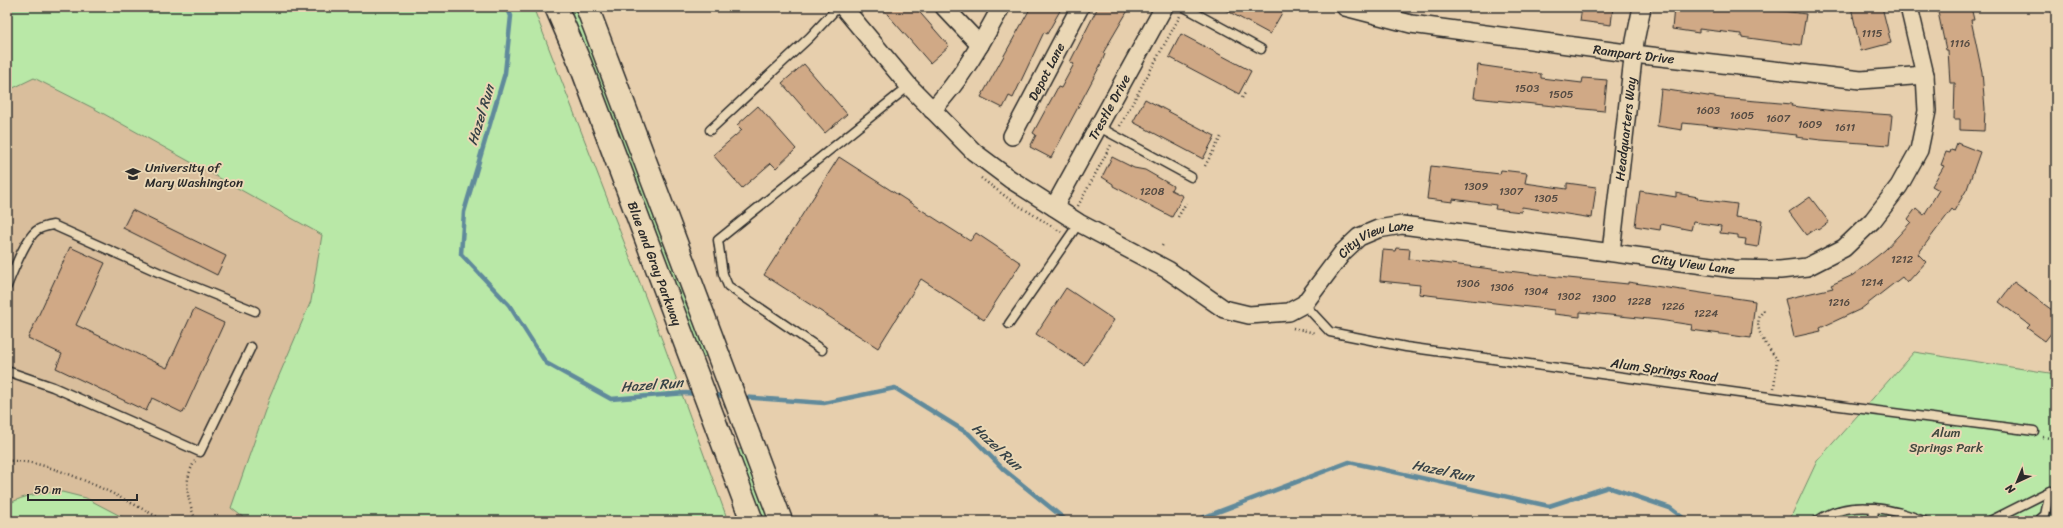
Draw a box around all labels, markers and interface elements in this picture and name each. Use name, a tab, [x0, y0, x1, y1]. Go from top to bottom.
house number: 1115	[1862, 24, 1883, 43]
house number: 1116	[1950, 34, 1970, 53]
street label: Rampart Drive	[1592, 37, 1676, 70]
street label: Depot Lane	[1021, 38, 1071, 105]
street label: Trestle Drive	[1081, 69, 1137, 144]
street label: Headquarters Way	[1608, 75, 1642, 182]
house number: 1503	[1515, 79, 1539, 98]
water label: Hazel Run	[460, 80, 502, 148]
house number: 1505	[1548, 85, 1574, 104]
house number: 1603	[1696, 101, 1720, 120]
house number: 1605	[1730, 106, 1755, 125]
house number: 1607	[1766, 109, 1791, 128]
house number: 1609	[1798, 115, 1823, 134]
house number: 1611	[1835, 118, 1855, 137]
place label: University of Mary Washington	[145, 156, 243, 194]
school or university icon: University of Mary Washington	[124, 165, 142, 183]
house number: 1309	[1464, 177, 1488, 196]
house number: 1208	[1140, 182, 1165, 201]
house number: 1307	[1499, 182, 1524, 201]
house number: 1305	[1534, 189, 1558, 208]
street label: Blue and Gray Parkway	[621, 198, 689, 329]
street label: City View Lane	[1331, 213, 1416, 263]
street label: City View Lane	[1650, 247, 1737, 281]
house number: 1212	[1891, 250, 1914, 269]
house number: 1214	[1861, 273, 1883, 292]
house number: 1306	[1456, 274, 1480, 293]
house number: 1306	[1490, 278, 1514, 297]
house number: 1304	[1524, 282, 1548, 301]
house number: 1302	[1557, 287, 1582, 306]
house number: 1300	[1592, 289, 1616, 308]
house number: 1228	[1627, 292, 1651, 311]
house number: 1216	[1828, 293, 1850, 312]
house number: 1226	[1661, 297, 1685, 316]
house number: 1224	[1694, 304, 1718, 323]
street label: Alum Springs Road	[1608, 351, 1720, 389]
water label: Hazel Run	[620, 370, 685, 400]
water label: Hazel Run	[966, 417, 1029, 478]
park label: Alum Springs Park	[1909, 421, 1983, 459]
water label: Hazel Run	[1410, 452, 1477, 490]
north arrow	[1997, 462, 2037, 502]
scale bar	[28, 476, 137, 502]
text: 50 m	[34, 479, 61, 501]
text: N	[2001, 479, 2020, 499]

